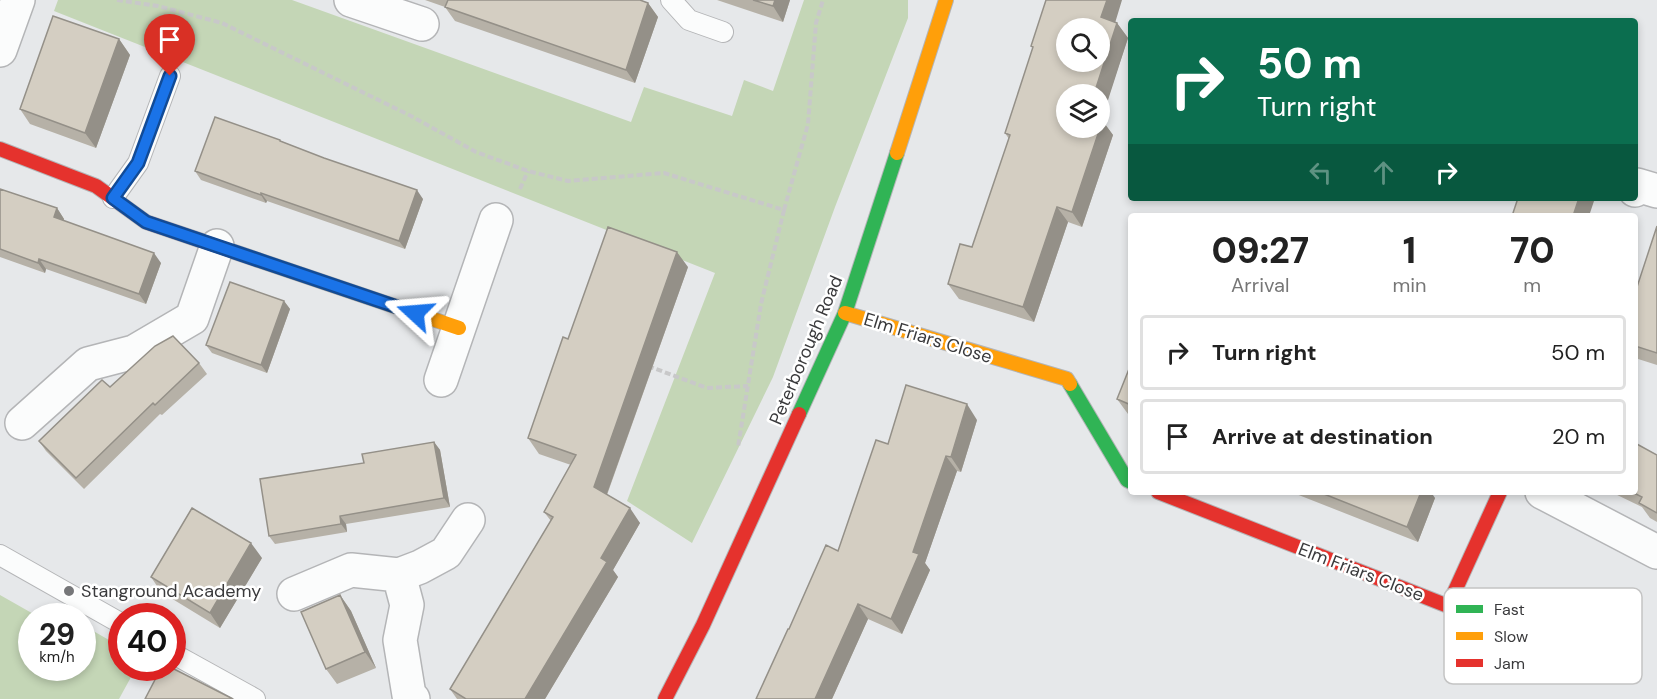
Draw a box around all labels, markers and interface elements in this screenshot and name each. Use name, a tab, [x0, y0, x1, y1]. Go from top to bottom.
pin	[144, 14, 195, 76]
map controls	[1056, 18, 1110, 138]
button: search	[1056, 18, 1110, 72]
icon: arrive	[153, 23, 186, 56]
text: 50 m	[1257, 36, 1362, 91]
icon: right	[1158, 42, 1236, 120]
button: layers	[1056, 84, 1110, 138]
text: Turn right	[1257, 89, 1377, 124]
icon: left	[1304, 156, 1337, 189]
icon: ahead	[1367, 156, 1400, 189]
icon: right	[1430, 156, 1463, 189]
text: 09:27	[1211, 227, 1309, 274]
text: 1	[1403, 227, 1416, 274]
text: 70	[1510, 227, 1555, 274]
street label: Peterborough Road	[764, 272, 848, 428]
text: Arrival	[1231, 272, 1289, 298]
text: min	[1392, 272, 1427, 298]
text: m	[1523, 272, 1541, 298]
position arrow	[383, 281, 447, 345]
street label: Elm Friars Close	[861, 307, 995, 369]
icon: right	[1161, 336, 1194, 369]
text: Turn right	[1212, 338, 1317, 367]
text: 50 m	[1551, 338, 1605, 367]
icon: arrive	[1161, 420, 1194, 453]
text: Arrive at destination	[1212, 422, 1433, 451]
text: 20 m	[1552, 422, 1605, 451]
street label: Elm Friars Close	[1295, 537, 1427, 607]
place label: Stanground Academy	[81, 579, 261, 603]
marker: Stanground Academy	[62, 584, 76, 598]
legend	[1444, 588, 1642, 684]
text: Fast	[1494, 599, 1525, 620]
speed limit sign: 40	[108, 603, 186, 681]
text: 29	[39, 615, 75, 654]
text: Slow	[1494, 626, 1528, 647]
text: km/h	[39, 647, 75, 667]
text: Jam	[1494, 653, 1525, 674]

